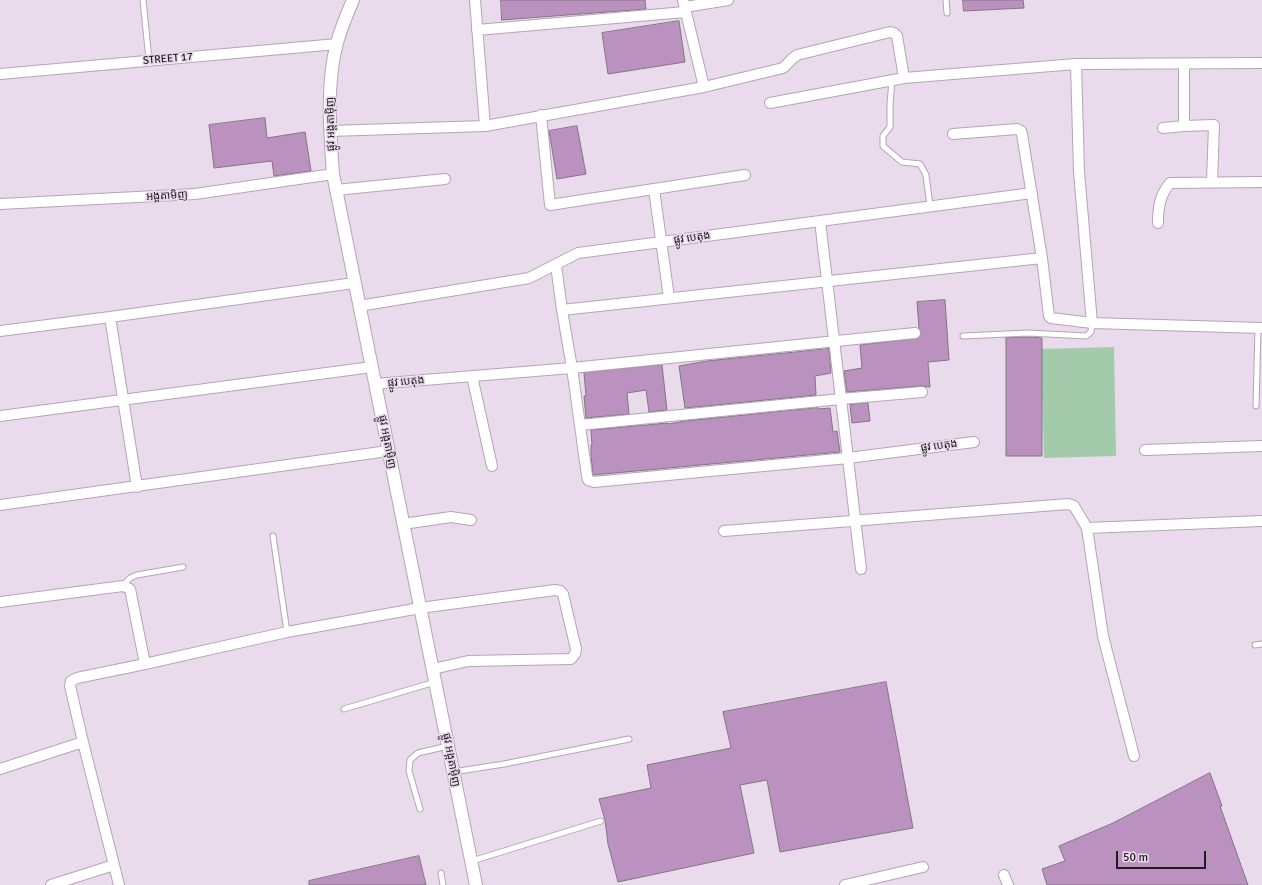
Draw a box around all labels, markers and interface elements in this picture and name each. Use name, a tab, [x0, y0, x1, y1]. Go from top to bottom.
street label: STREET 17	[143, 50, 193, 68]
street label: ផ្លូវ អង្តតាម៉ិញ	[324, 97, 338, 151]
street label: អង្គតាមិញ	[146, 188, 188, 204]
street label: ផ្លូវ បេតុង	[673, 229, 711, 247]
street label: ផ្លូវ បេតុង	[387, 374, 425, 390]
street label: ផ្លូវ អង្តតាម៉ិញ	[375, 414, 399, 470]
street label: ផ្លូវ បេតុង	[920, 437, 958, 455]
street label: ផ្លូវ អង្តតាម៉ិញ	[439, 732, 463, 788]
scale bar	[1118, 843, 1208, 869]
text: 50 m	[1123, 850, 1148, 865]

